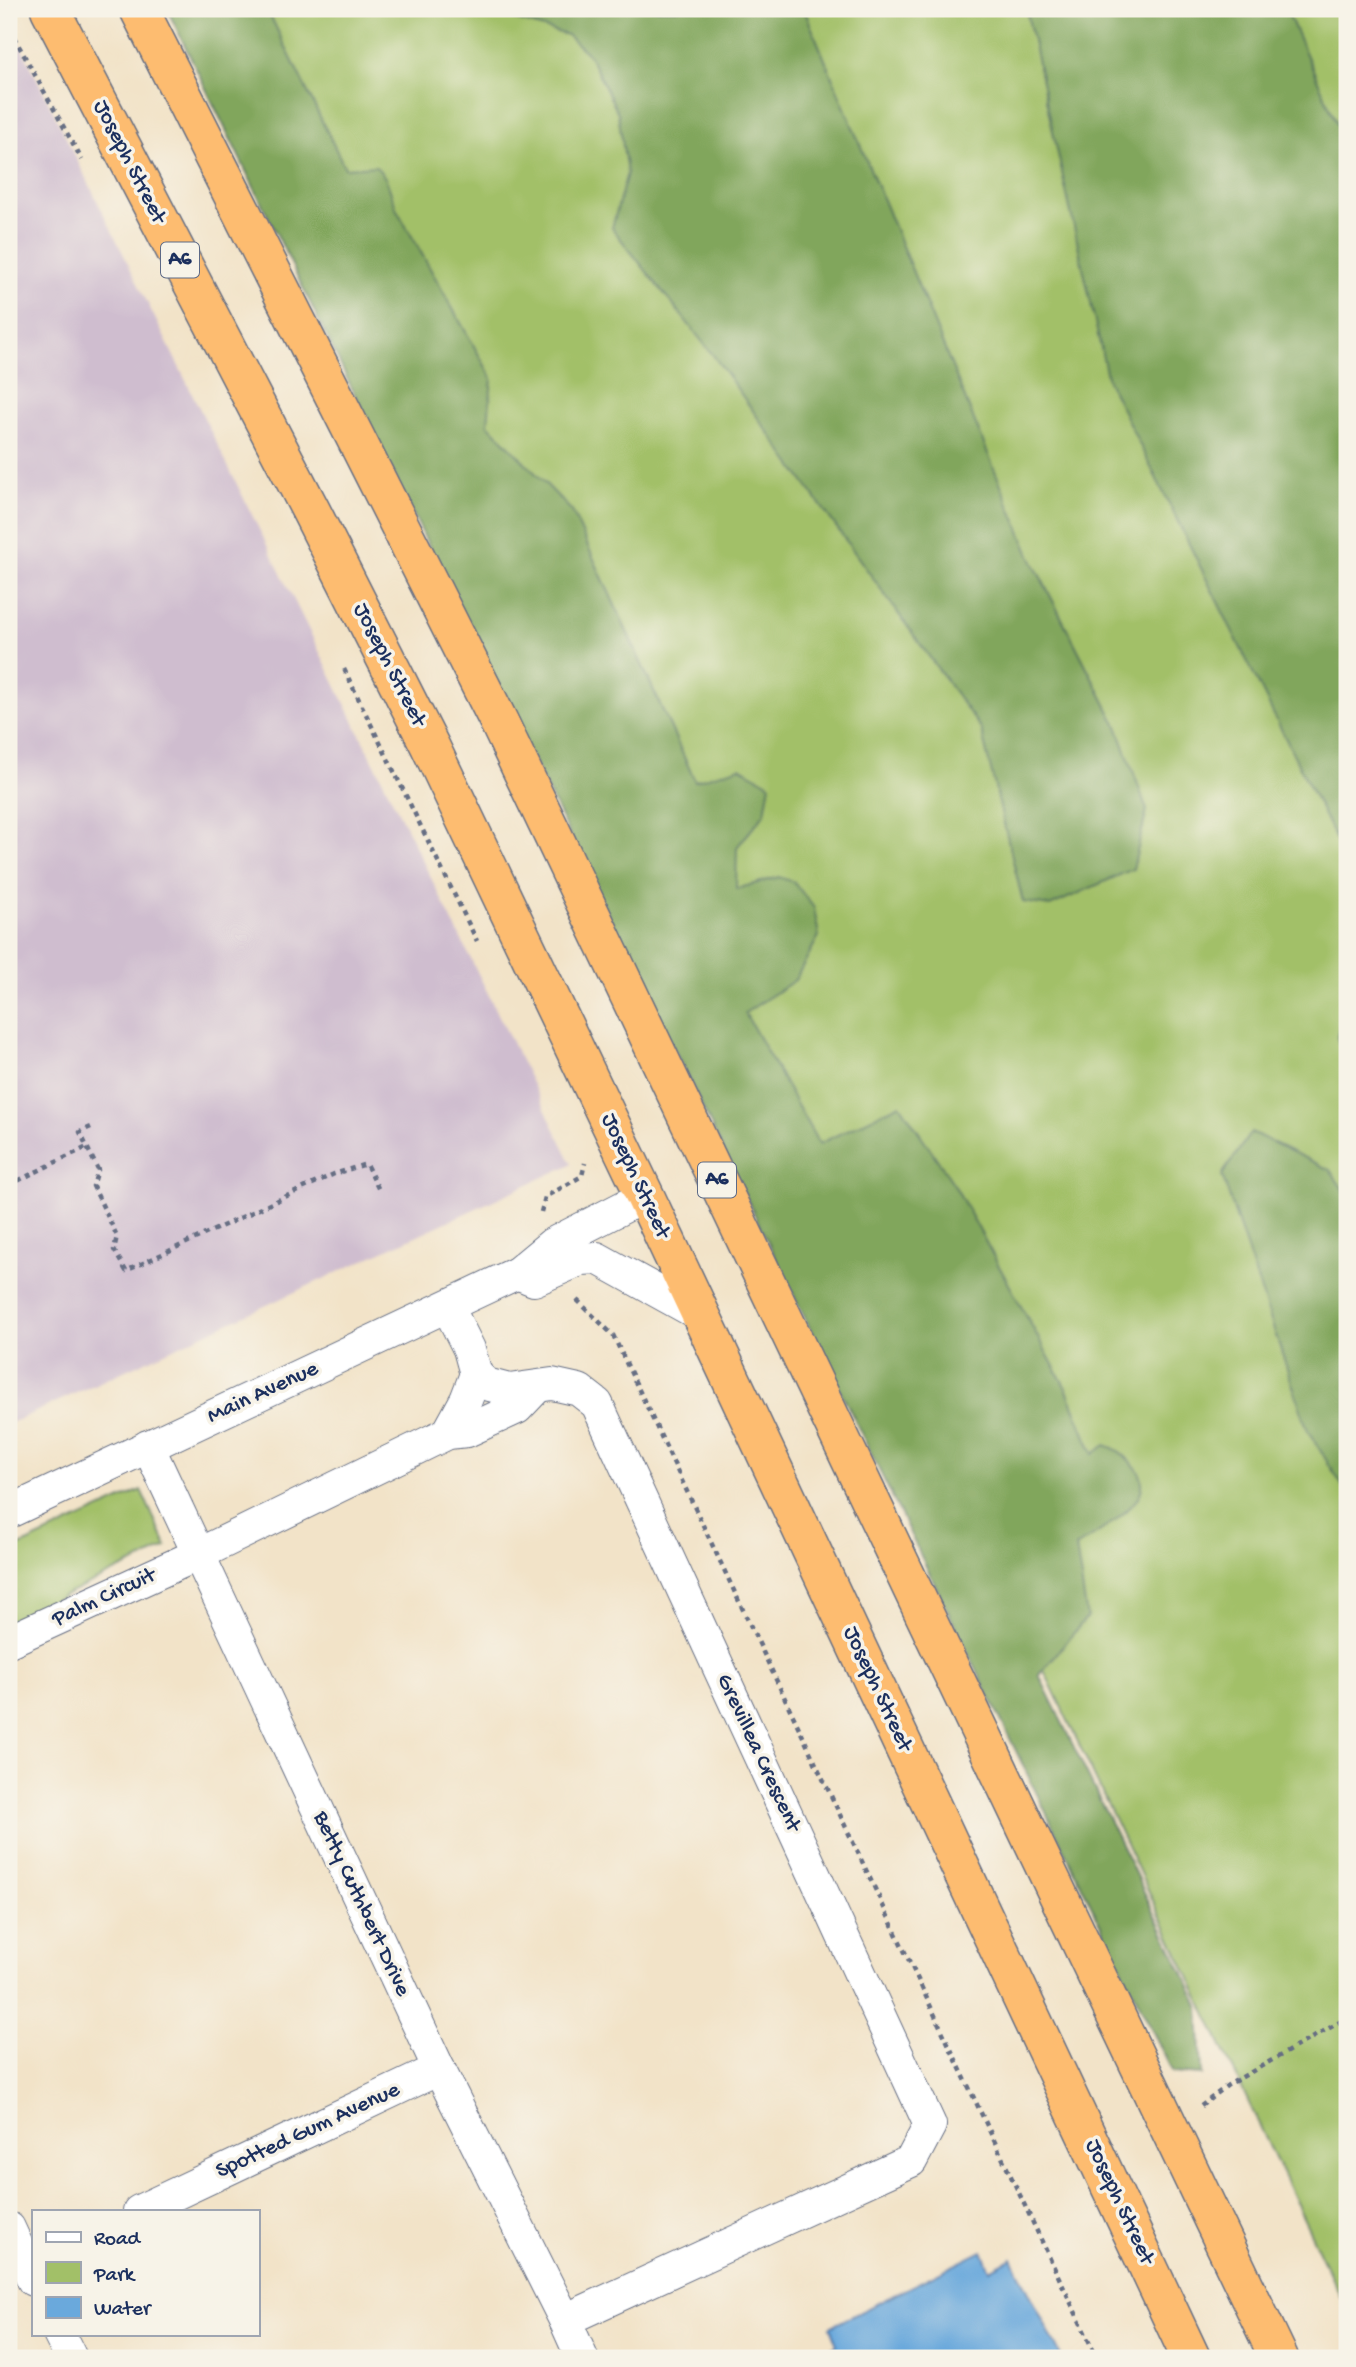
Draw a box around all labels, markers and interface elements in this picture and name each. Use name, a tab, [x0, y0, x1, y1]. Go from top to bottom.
street label: Joseph Street	[86, 96, 172, 230]
road number: A6	[161, 243, 199, 278]
street label: Joseph Street	[346, 599, 432, 733]
street label: Joseph Street	[594, 1109, 676, 1244]
road number: A6	[698, 1162, 736, 1198]
street label: Main Avenue	[203, 1355, 324, 1430]
street label: Palm Circuit	[47, 1562, 161, 1634]
street label: Joseph Street	[836, 1622, 918, 1757]
street label: Grevillea Crescent	[710, 1670, 807, 1838]
street label: Betty Cuthbert Drive	[306, 1806, 416, 2002]
street label: Spotted Gum Avenue	[212, 2076, 405, 2185]
street label: Joseph Street	[1078, 2135, 1160, 2270]
legend	[32, 2210, 259, 2336]
text: Road	[94, 2228, 142, 2253]
text: Park	[93, 2264, 137, 2289]
text: Water	[94, 2298, 152, 2323]

